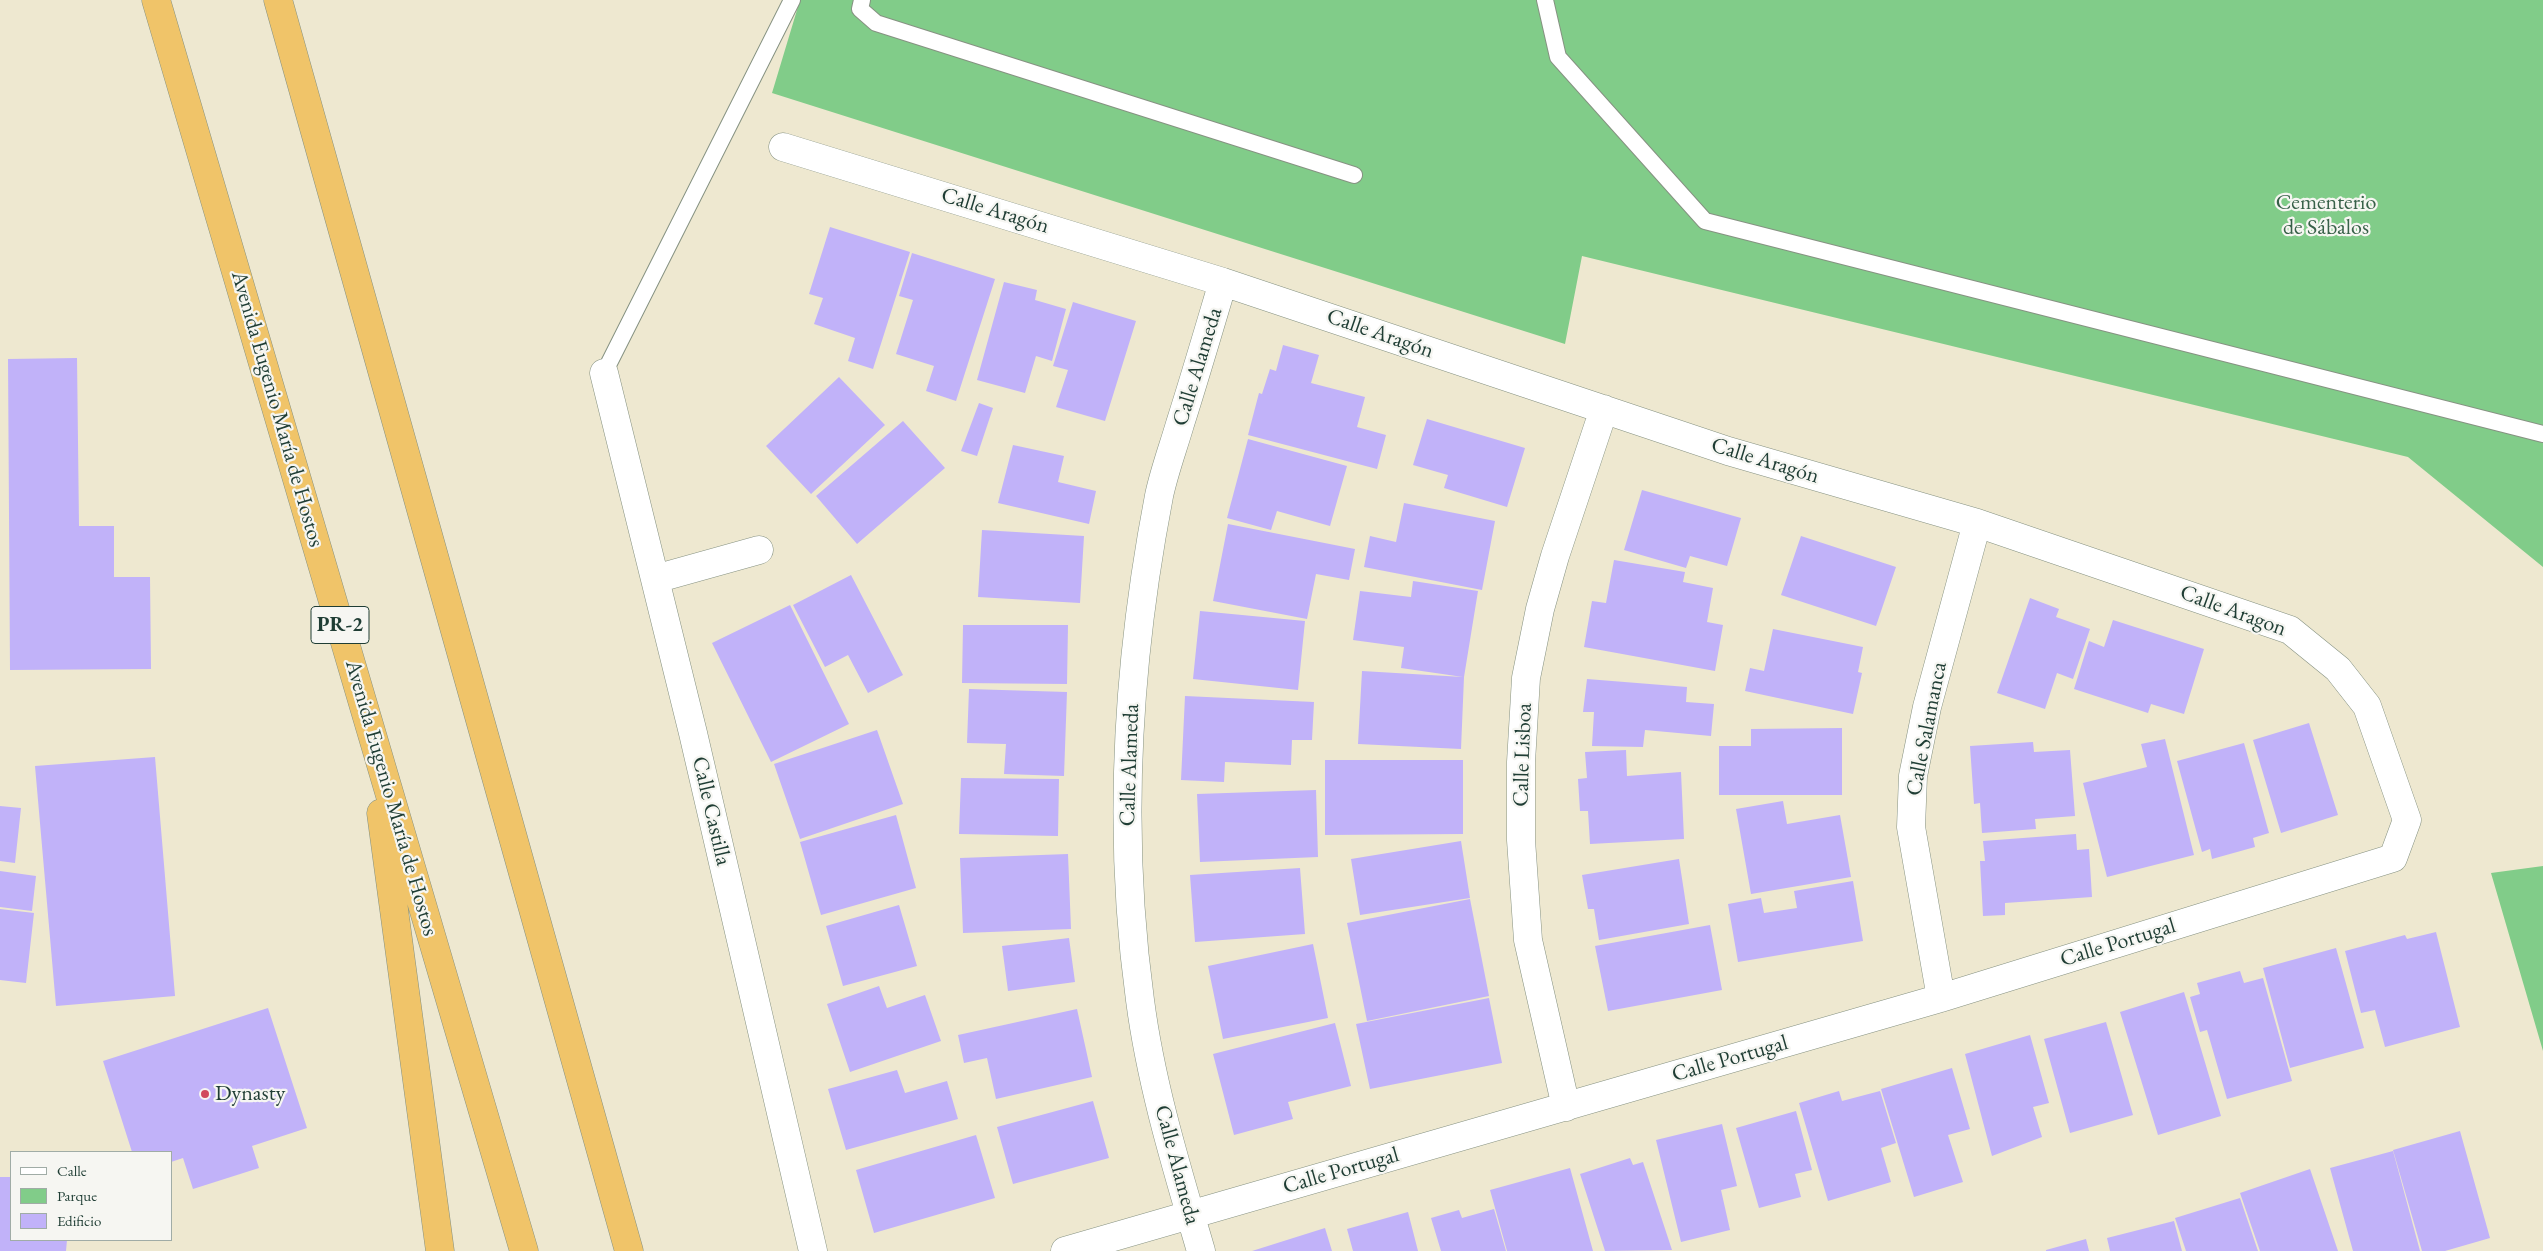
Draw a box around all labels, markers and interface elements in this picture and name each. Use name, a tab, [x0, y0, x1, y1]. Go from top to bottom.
street label: Calle Aragón	[938, 182, 1052, 240]
park label: Cementerio de Sábalos	[2276, 190, 2376, 242]
street label: Avenida Eugenio María de Hostos	[225, 268, 329, 550]
street label: Calle Aragón	[1323, 303, 1437, 365]
street label: Calle Alameda	[1167, 305, 1229, 429]
street label: Calle Aragón	[1708, 432, 1822, 490]
street label: Calle Aragon	[2176, 580, 2290, 642]
road number: PR-2	[311, 606, 369, 644]
street label: Avenida Eugenio María de Hostos	[339, 657, 443, 939]
street label: Calle Salamanca	[1901, 660, 1953, 798]
street label: Calle Alameda	[1115, 703, 1145, 827]
street label: Calle Lisboa	[1508, 703, 1538, 807]
street label: Calle Castilla	[686, 754, 736, 868]
street label: Calle Portugal	[2057, 913, 2179, 973]
street label: Calle Portugal	[1669, 1030, 1791, 1088]
place label: Dynasty	[215, 1081, 285, 1107]
marker: Dynasty	[199, 1088, 211, 1100]
street label: Calle Alameda	[1148, 1102, 1206, 1228]
street label: Calle Portugal	[1280, 1142, 1402, 1200]
legend	[10, 1151, 172, 1241]
text: Calle	[57, 1161, 87, 1180]
text: Parque	[57, 1186, 97, 1205]
text: Edificio	[57, 1211, 101, 1230]

